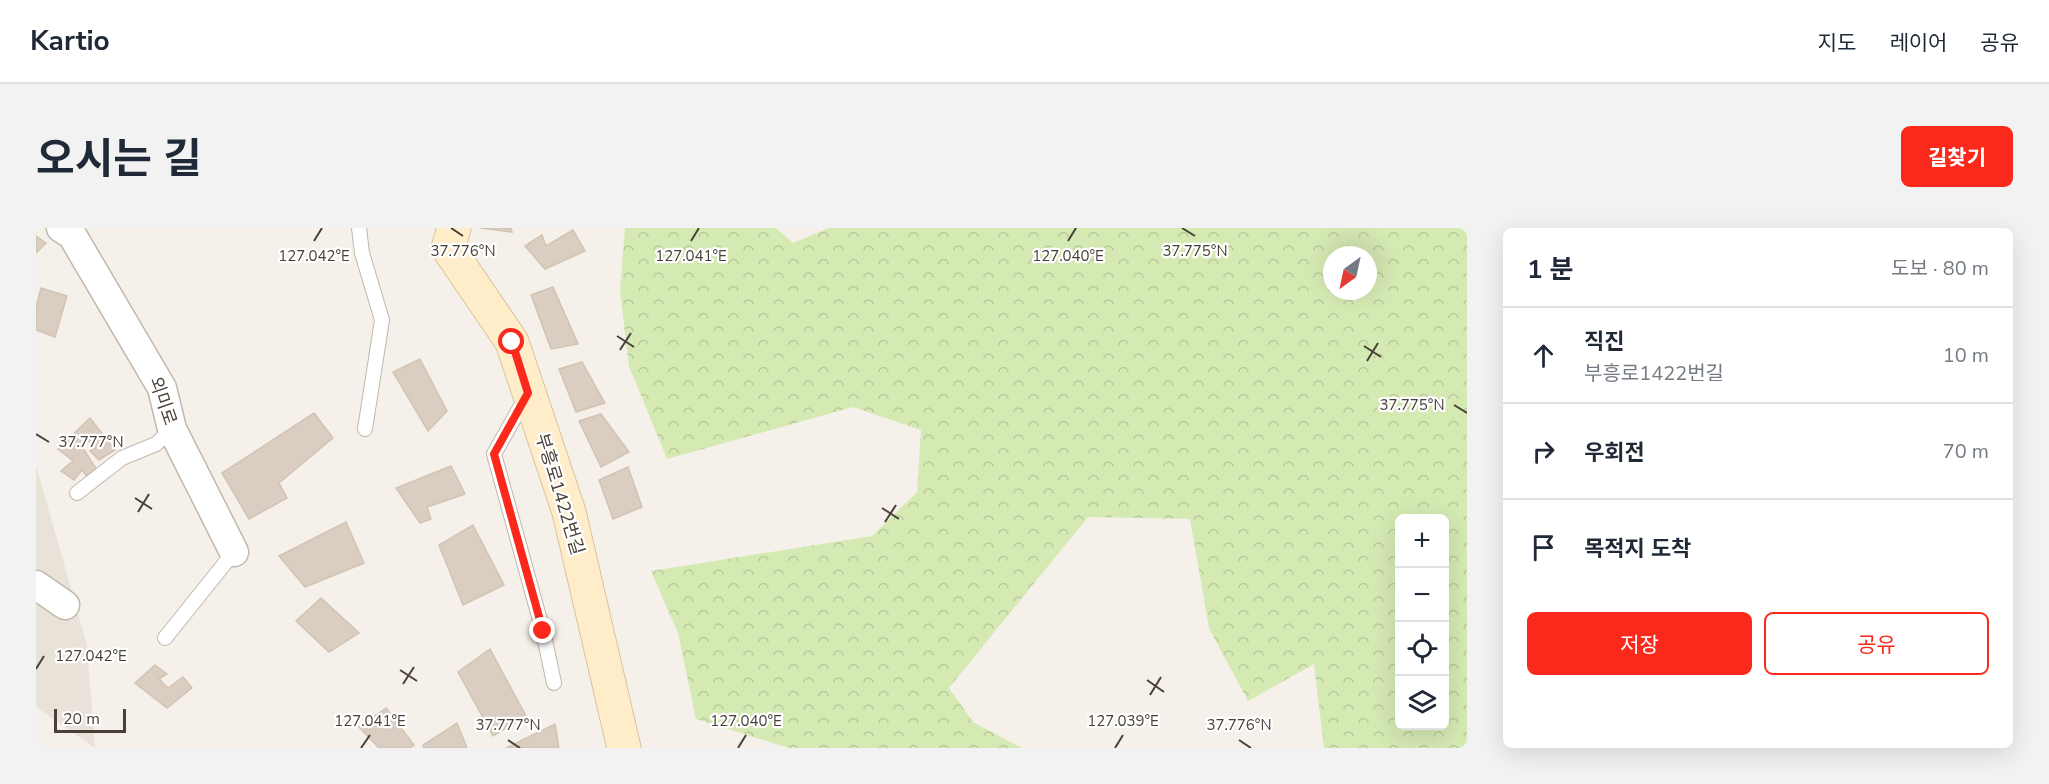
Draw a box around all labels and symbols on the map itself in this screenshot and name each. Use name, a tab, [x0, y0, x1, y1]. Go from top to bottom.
text: 37.776°N	[430, 241, 496, 261]
text: 37.775°N	[1162, 241, 1228, 261]
text: 127.042°E	[278, 246, 350, 266]
text: 127.041°E	[655, 246, 727, 266]
text: 127.040°E	[1032, 246, 1104, 266]
north arrow	[1323, 246, 1377, 300]
route start	[498, 328, 524, 354]
street label: 외미로	[144, 374, 182, 428]
text: 37.775°N	[1379, 395, 1445, 415]
street label: 부흥로1422번길	[530, 430, 590, 558]
text: 37.777°N	[58, 432, 124, 452]
route end	[529, 617, 555, 643]
text: 127.042°E	[55, 646, 127, 666]
scale bar	[54, 706, 126, 733]
text: 127.041°E	[334, 711, 406, 731]
text: 127.040°E	[710, 711, 782, 731]
text: 127.039°E	[1087, 711, 1159, 731]
text: 37.777°N	[475, 715, 541, 735]
text: 37.776°N	[1206, 715, 1272, 735]

